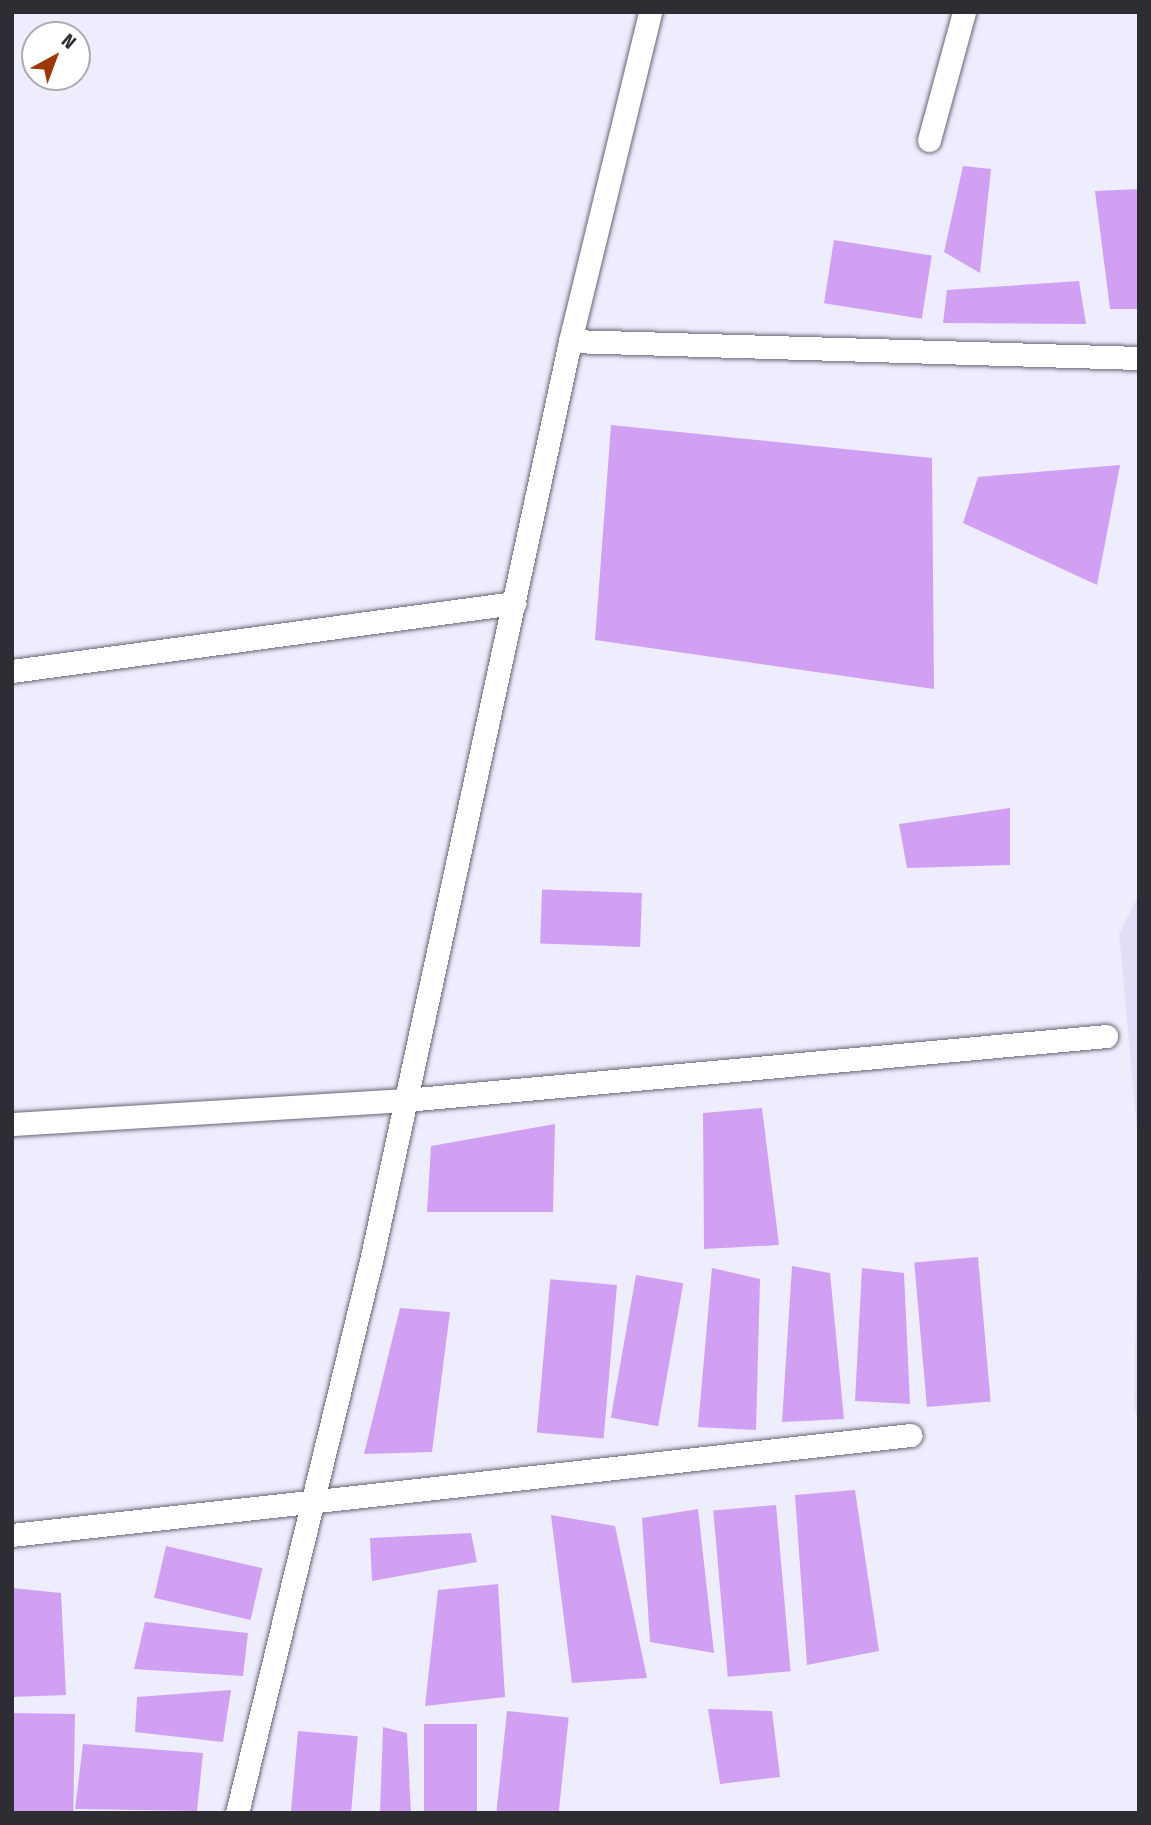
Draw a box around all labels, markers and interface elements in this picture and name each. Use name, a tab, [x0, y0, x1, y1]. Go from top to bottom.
north arrow	[21, 21, 91, 91]
text: N	[57, 29, 81, 54]

